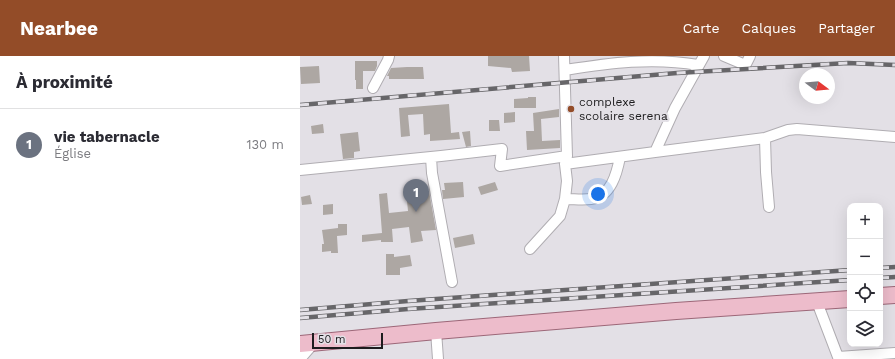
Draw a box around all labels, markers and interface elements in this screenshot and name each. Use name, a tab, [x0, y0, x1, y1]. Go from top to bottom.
text: Nearbee	[20, 17, 98, 40]
text: Carte	[683, 20, 720, 36]
text: Calques	[742, 20, 796, 36]
text: Partager	[818, 20, 875, 36]
north arrow	[799, 68, 835, 104]
text: À proximité	[16, 72, 113, 92]
place label: complexe scolaire serena	[579, 95, 668, 123]
marker: complexe scolaire serena	[566, 104, 576, 114]
text: vie tabernacle	[54, 128, 160, 146]
text: 1	[26, 137, 32, 152]
text: 130 m	[246, 137, 284, 152]
text: Église	[54, 146, 91, 161]
pin: 1	[403, 179, 429, 212]
your location	[588, 184, 608, 204]
map controls	[847, 203, 883, 347]
button: +	[847, 203, 883, 239]
button: −	[847, 239, 883, 275]
button: locate	[847, 275, 883, 311]
button: layers	[847, 311, 883, 347]
scale bar	[312, 331, 383, 350]
text: 50 m	[318, 333, 345, 346]

